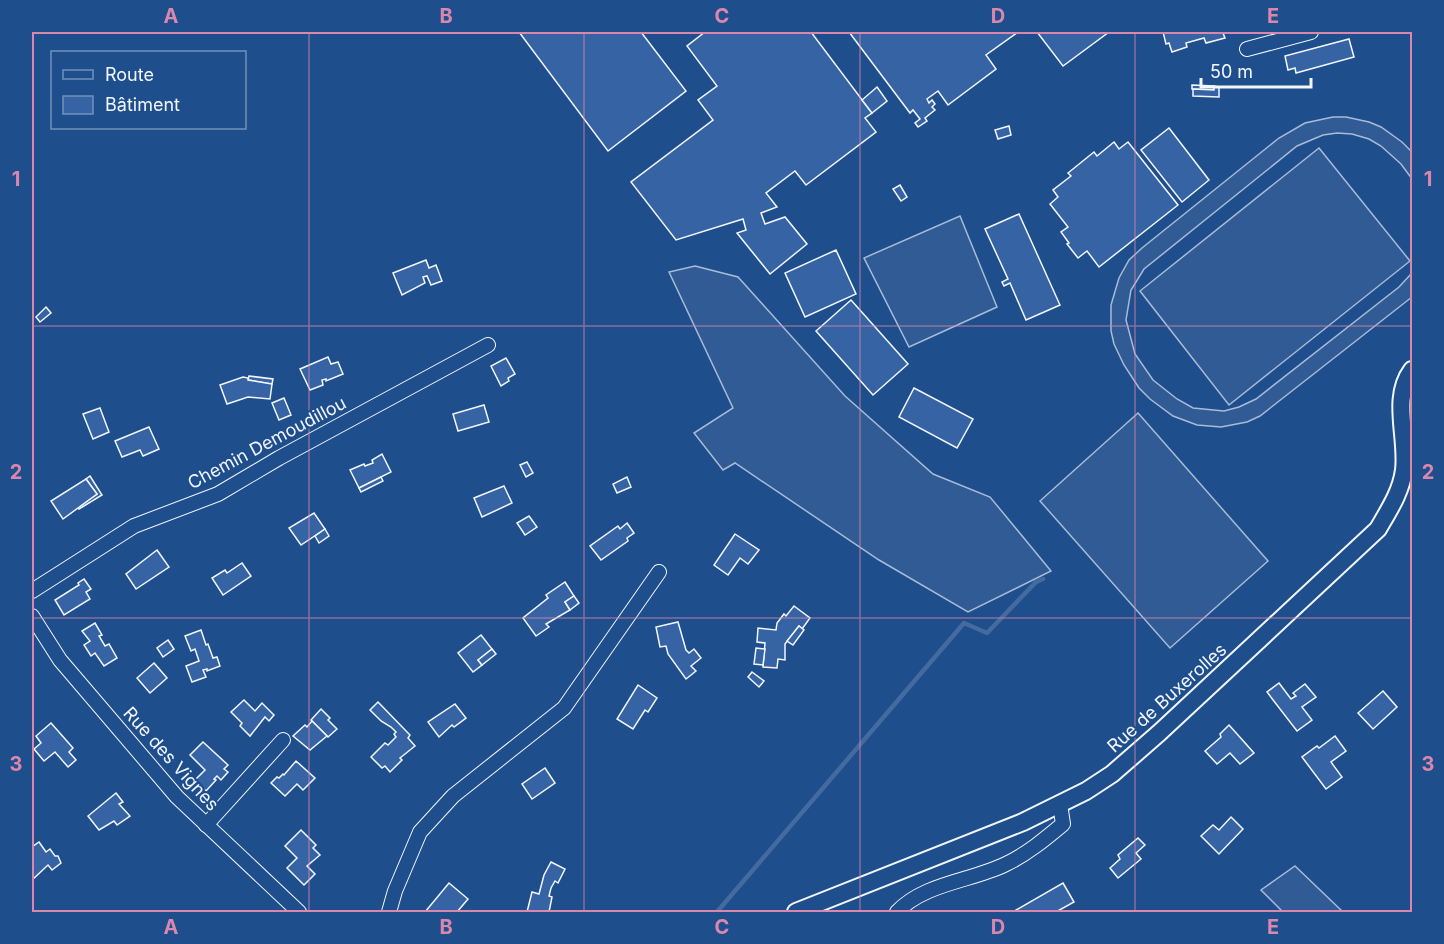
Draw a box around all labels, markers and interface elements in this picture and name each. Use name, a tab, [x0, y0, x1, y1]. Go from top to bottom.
text: A	[164, 4, 179, 28]
text: B	[439, 4, 453, 28]
text: C	[715, 4, 729, 28]
text: D	[991, 4, 1005, 28]
text: E	[1267, 4, 1279, 28]
legend	[51, 51, 246, 129]
scale bar	[1201, 51, 1310, 89]
text: 50 m	[1210, 61, 1253, 82]
text: Route	[105, 64, 154, 85]
text: Bâtiment	[105, 94, 180, 115]
text: 1	[12, 167, 20, 191]
text: 1	[1424, 167, 1432, 191]
street label: Chemin Demoudillou	[184, 392, 350, 493]
text: 2	[10, 460, 22, 484]
text: 2	[1422, 460, 1434, 484]
street label: Rue de Buxerolles	[1103, 639, 1230, 757]
street label: Rue des Vignes	[119, 702, 223, 815]
text: 3	[10, 752, 22, 776]
text: 3	[1422, 752, 1434, 776]
text: A	[164, 915, 179, 939]
text: B	[439, 915, 453, 939]
text: C	[715, 915, 729, 939]
text: D	[991, 915, 1005, 939]
text: E	[1267, 915, 1279, 939]

